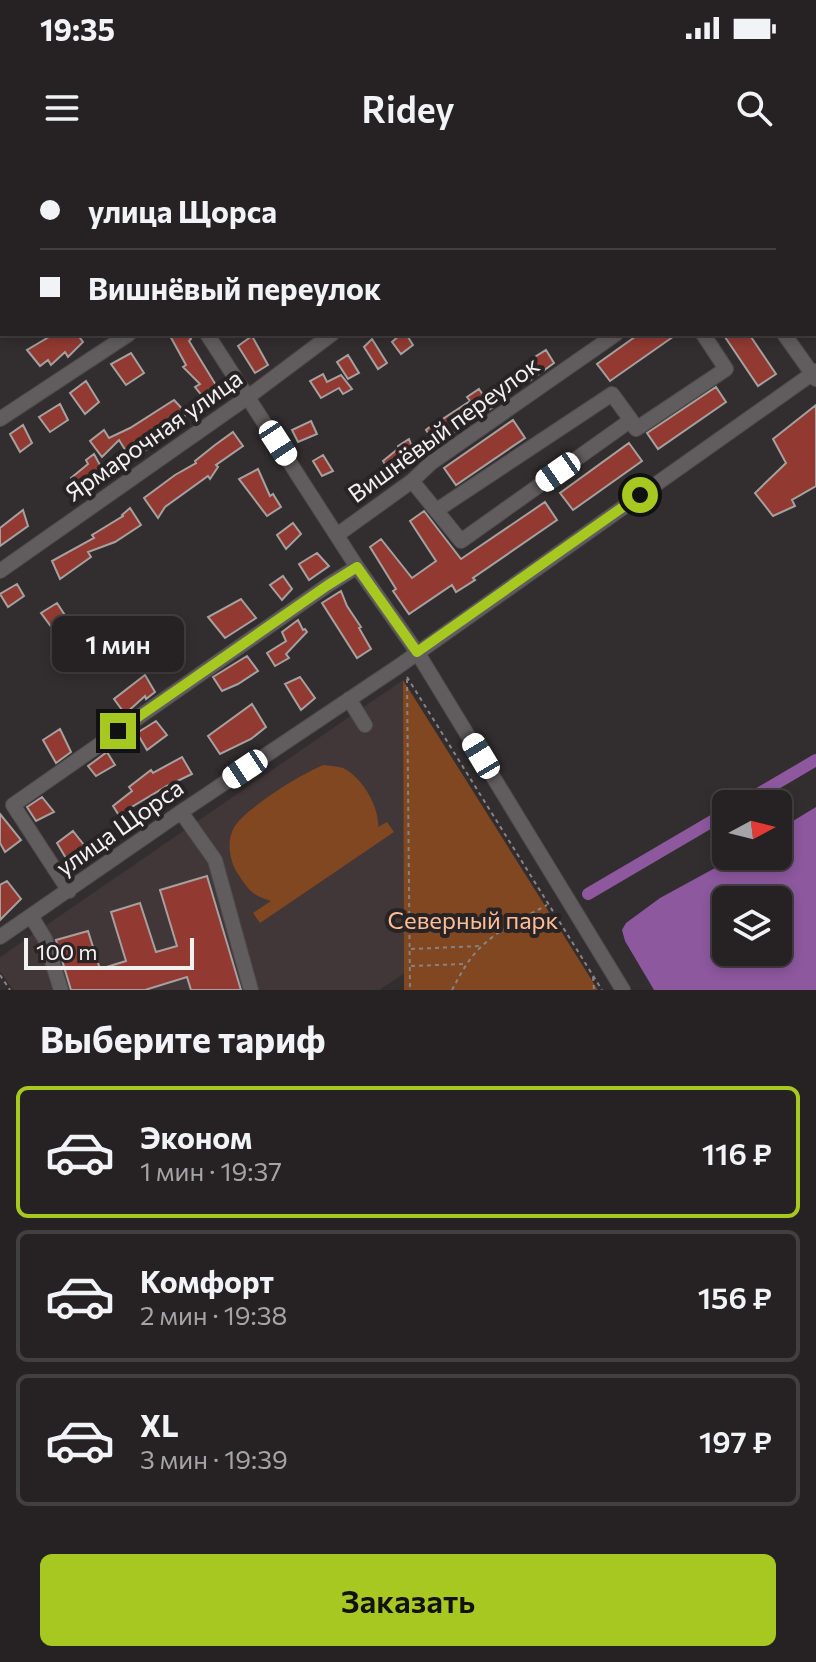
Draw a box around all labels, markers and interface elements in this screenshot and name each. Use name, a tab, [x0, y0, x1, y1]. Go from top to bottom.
text: 19:35	[40, 10, 115, 47]
icon: menu	[40, 86, 84, 130]
text: Ridey	[361, 86, 455, 130]
icon: search	[732, 86, 776, 130]
text: улица Щорса	[88, 192, 277, 229]
text: Вишнёвый переулок	[88, 269, 381, 306]
street label: Вишнёвый переулок	[342, 350, 545, 508]
street label: Ярмарочная улица	[59, 363, 247, 507]
car	[255, 416, 301, 470]
car	[531, 448, 585, 496]
route start	[622, 477, 658, 513]
callout: 1 мин	[52, 615, 184, 671]
text: 1 мин	[85, 628, 151, 659]
route end	[100, 713, 136, 749]
car	[458, 729, 504, 783]
car	[218, 746, 272, 792]
street label: улица Щорса	[50, 772, 188, 881]
north arrow	[712, 790, 792, 870]
map controls	[712, 790, 792, 966]
button: layers	[712, 886, 792, 966]
park label: Северный парк	[388, 905, 559, 934]
scale bar	[24, 934, 194, 970]
text: 100 m	[36, 938, 98, 965]
text: Выберите тариф	[40, 1016, 325, 1060]
icon: car	[44, 1116, 116, 1188]
text: Эконом	[140, 1118, 252, 1155]
text: 116 ₽	[702, 1134, 772, 1171]
text: 1 мин · 19:37	[140, 1155, 282, 1186]
icon: car	[44, 1260, 116, 1332]
text: Комфорт	[140, 1262, 274, 1299]
text: 156 ₽	[698, 1278, 772, 1315]
text: 2 мин · 19:38	[140, 1299, 287, 1330]
icon: car	[44, 1404, 116, 1476]
text: XL	[140, 1406, 179, 1443]
text: 197 ₽	[699, 1422, 772, 1459]
text: 3 мин · 19:39	[140, 1443, 288, 1474]
button: Заказать	[40, 1554, 776, 1646]

